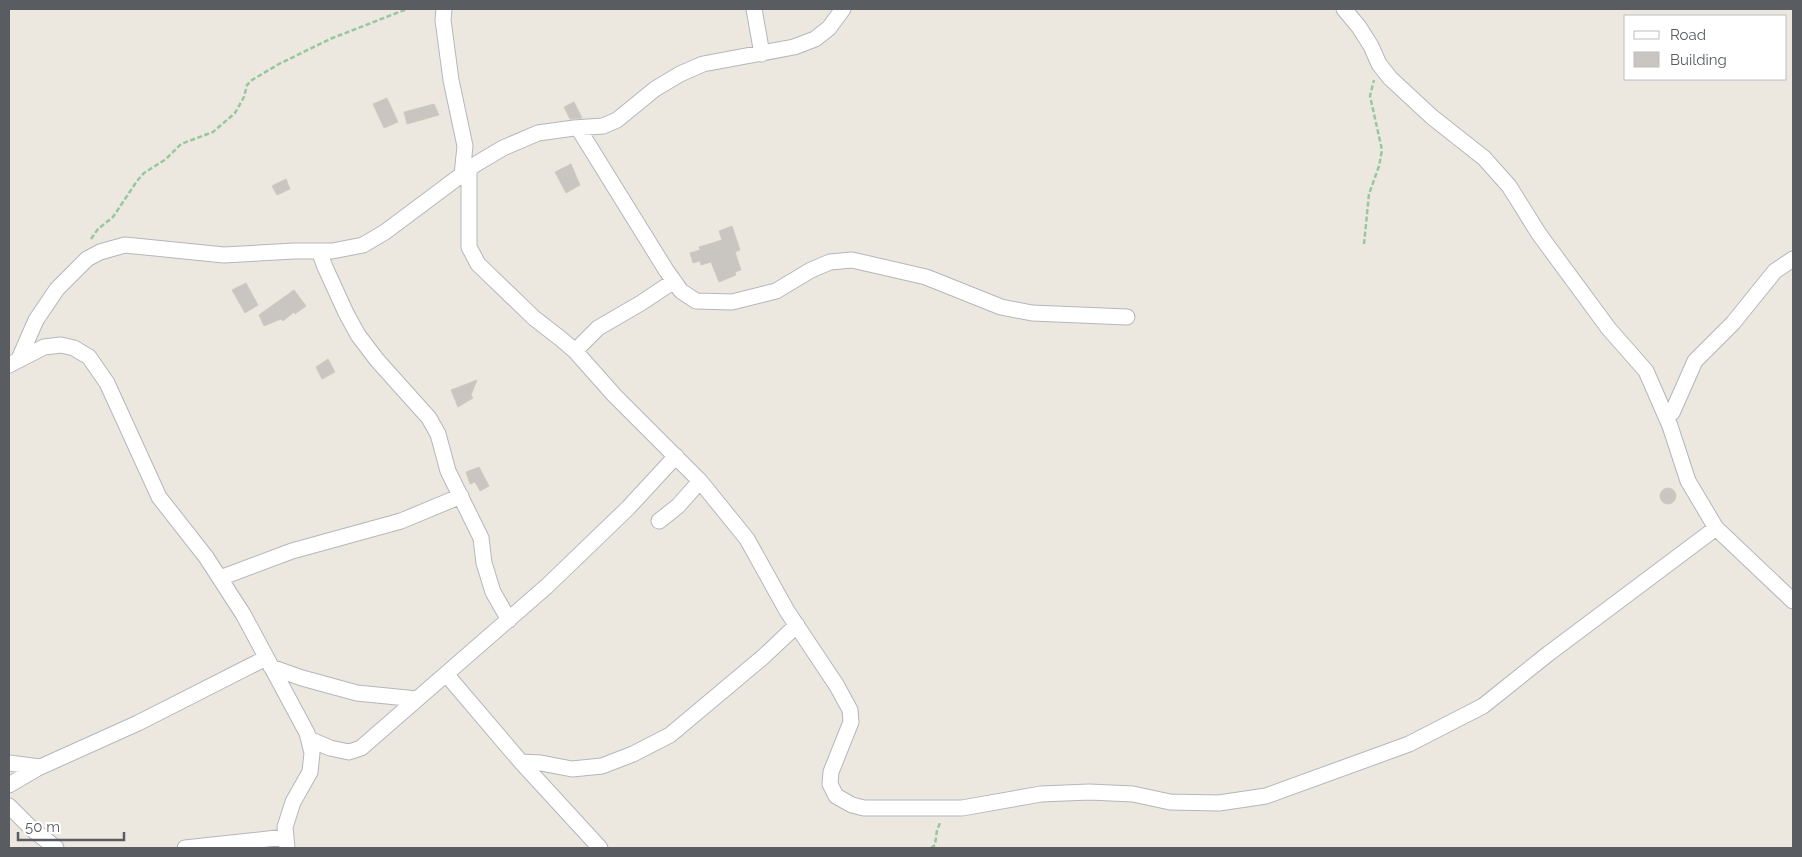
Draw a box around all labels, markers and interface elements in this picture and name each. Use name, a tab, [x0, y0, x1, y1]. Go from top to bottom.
legend	[1624, 15, 1787, 80]
text: Road	[1670, 26, 1706, 44]
text: Building	[1670, 51, 1727, 69]
scale bar	[18, 810, 124, 842]
text: 50 m	[25, 818, 60, 836]

